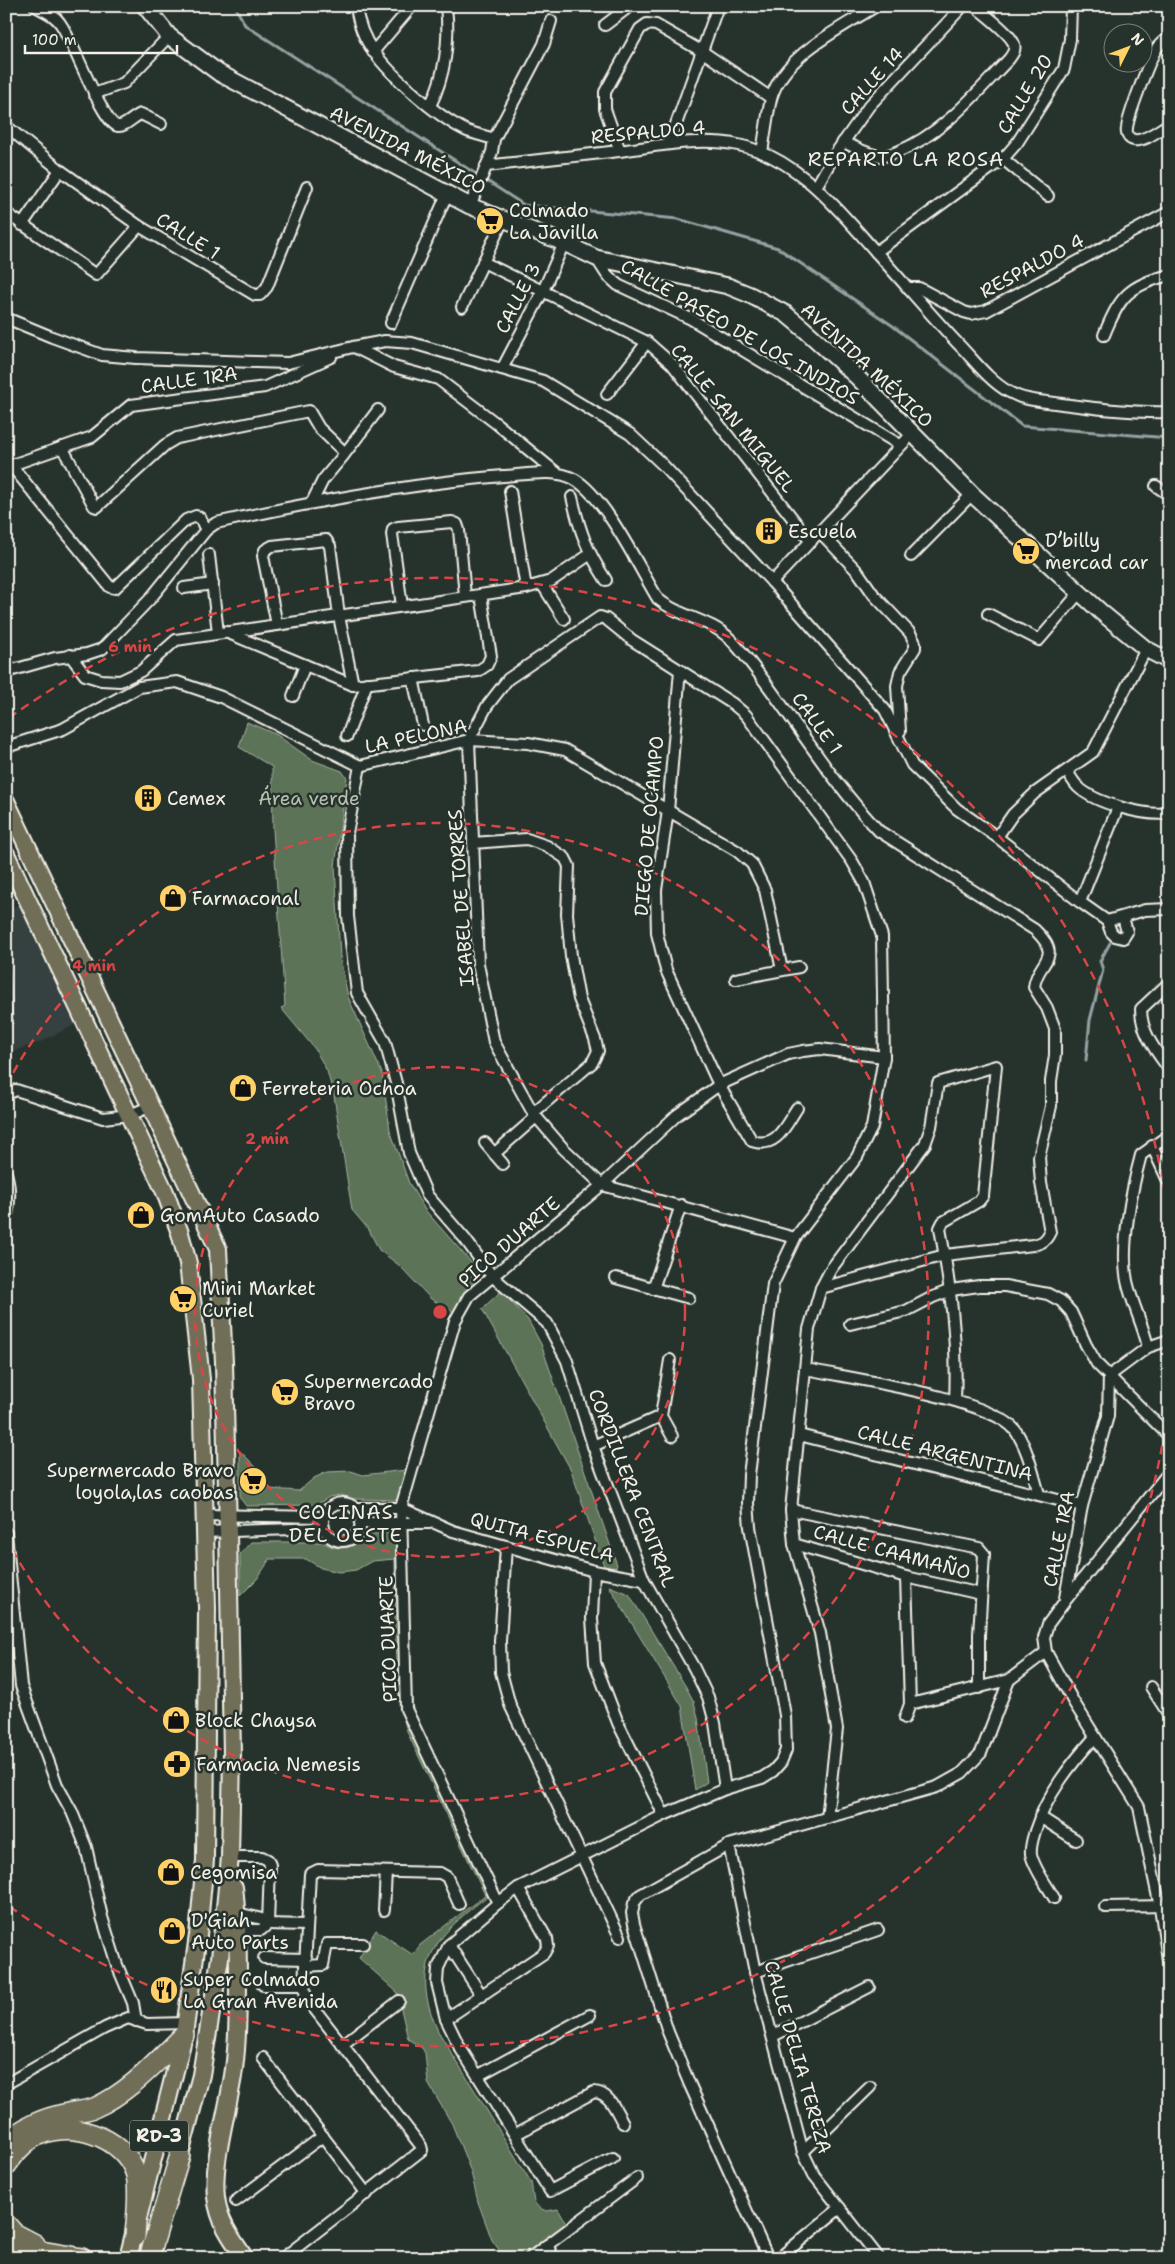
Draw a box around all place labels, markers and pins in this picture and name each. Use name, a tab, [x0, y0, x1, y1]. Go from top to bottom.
place label: Colmado La Javilla	[509, 198, 598, 245]
supermarket icon: Colmado La Javilla	[475, 206, 505, 236]
building icon: Escuela	[754, 516, 784, 546]
place label: Escuela	[788, 519, 857, 544]
place label: D’billy mercad car	[1045, 528, 1149, 575]
supermarket icon: D’billy mercad car	[1011, 536, 1041, 566]
building icon: Cemex	[133, 783, 163, 813]
place label: Cemex	[167, 786, 226, 811]
shop icon: Farmaconal	[158, 883, 188, 913]
place label: Farmaconal	[192, 886, 300, 911]
shop icon: Ferreteria Ochoa	[228, 1073, 258, 1103]
place label: Ferreteria Ochoa	[262, 1076, 417, 1101]
shop icon: GomAuto Casado	[126, 1200, 156, 1230]
place label: GomAuto Casado	[160, 1203, 320, 1228]
place label: Mini Market Curiel	[202, 1276, 316, 1323]
supermarket icon: Mini Market Curiel	[168, 1284, 198, 1314]
centre of rings	[431, 1303, 449, 1321]
place label: Supermercado Bravo	[304, 1369, 433, 1416]
supermarket icon: Supermercado Bravo	[270, 1377, 300, 1407]
place label: Supermercado Bravo loyola,las caobas	[47, 1458, 234, 1505]
supermarket icon: Supermercado Bravo loyola,las caobas	[238, 1466, 268, 1496]
shop icon: Block Chaysa	[161, 1705, 191, 1735]
place label: Block Chaysa	[195, 1708, 317, 1733]
pharmacy icon: Farmacia Nemesis	[162, 1749, 192, 1779]
place label: Farmacia Nemesis	[196, 1752, 361, 1777]
shop icon: Cegomisa	[156, 1857, 186, 1887]
place label: Cegomisa	[190, 1860, 277, 1885]
place label: D'Giah Auto Parts	[191, 1908, 289, 1955]
shop icon: D'Giah Auto Parts	[157, 1916, 187, 1946]
place label: Super Colmado La Gran Avenida	[183, 1967, 338, 2014]
restaurant icon: Super Colmado La Gran Avenida	[149, 1975, 179, 2005]

